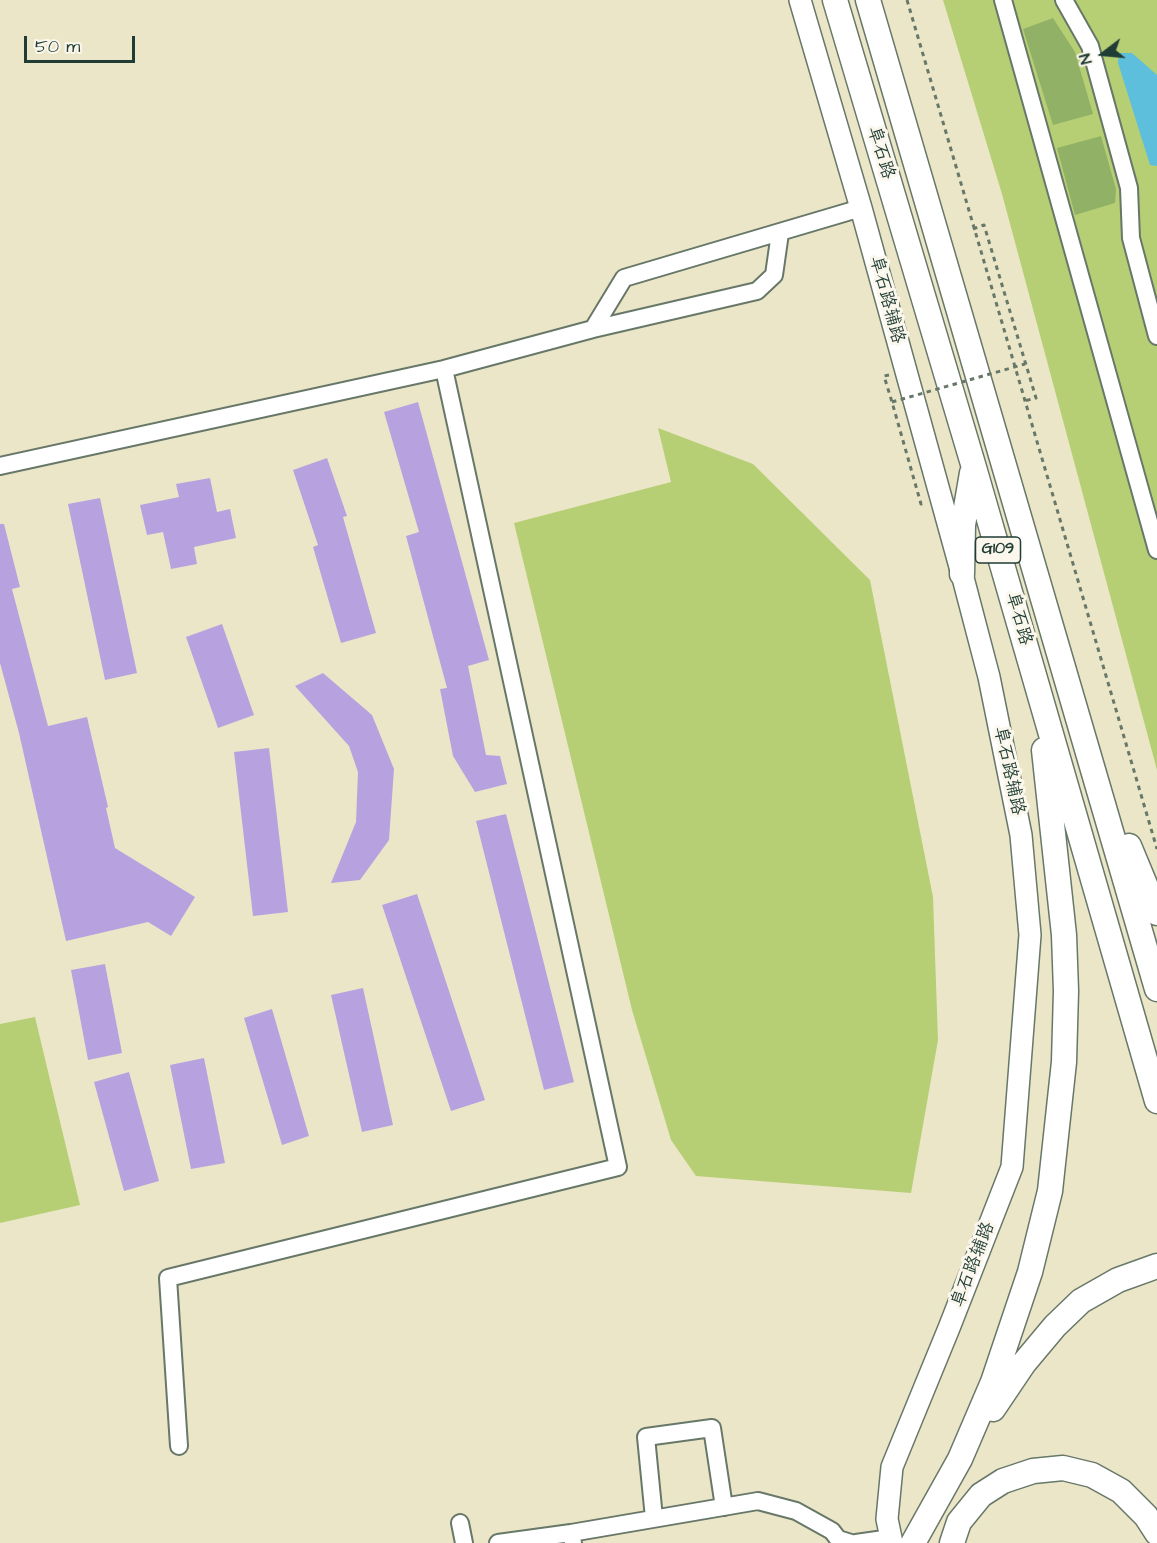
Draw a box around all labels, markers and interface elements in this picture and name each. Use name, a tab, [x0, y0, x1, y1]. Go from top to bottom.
scale bar	[27, 24, 138, 62]
north arrow	[1073, 24, 1133, 84]
text: 50 m	[35, 34, 80, 59]
text: N	[1074, 51, 1098, 67]
street label: 阜石路	[862, 124, 898, 182]
street label: 阜石路辅路	[864, 254, 908, 346]
road number: G109	[976, 537, 1020, 563]
street label: 阜石路	[1000, 590, 1036, 648]
street label: 阜石路辅路	[988, 725, 1028, 817]
street label: 阜石路辅路	[948, 1219, 1000, 1311]

